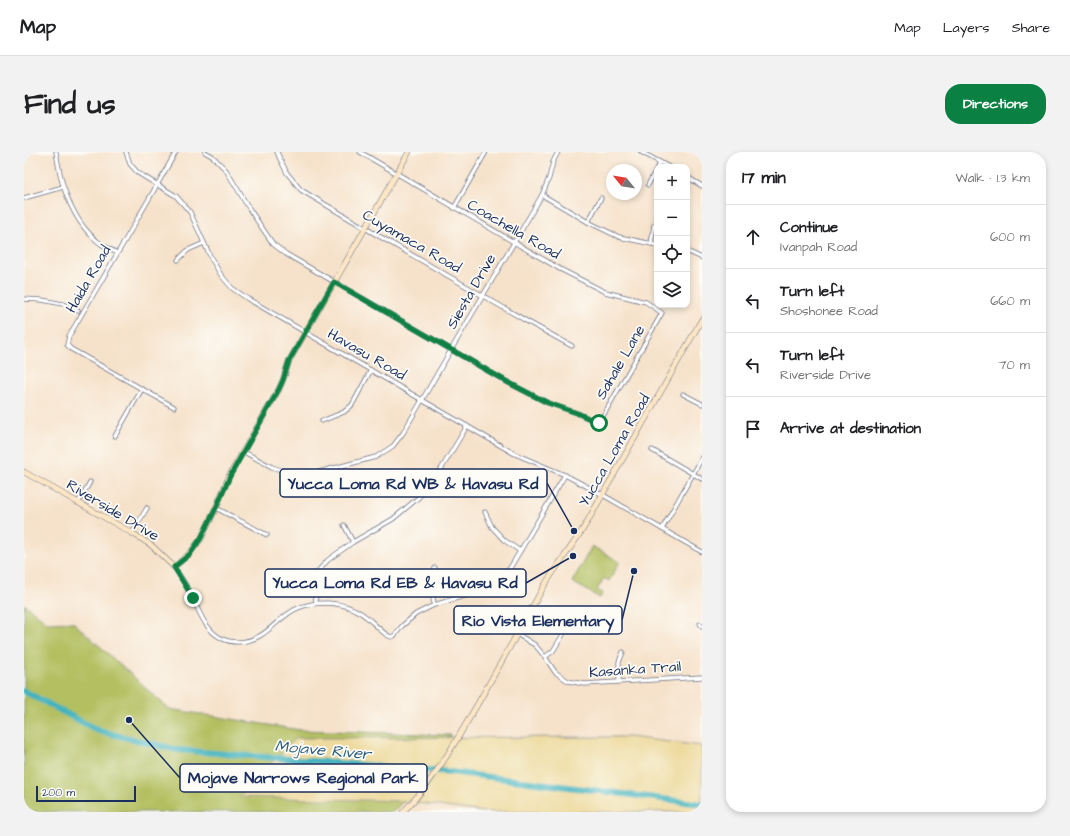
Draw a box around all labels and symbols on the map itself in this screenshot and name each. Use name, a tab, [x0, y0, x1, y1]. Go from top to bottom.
north arrow	[606, 164, 642, 200]
street label: Coachella Road	[463, 194, 565, 265]
street label: Cuyamaca Road	[358, 205, 465, 279]
street label: Haida Road	[61, 241, 116, 317]
street label: Siesta Drive	[441, 250, 501, 333]
street label: Sahale Lane	[591, 321, 650, 403]
street label: Havasu Road	[324, 323, 410, 386]
street label: Yucca Loma Road	[574, 390, 655, 510]
route start	[590, 414, 608, 432]
callout: Yucca Loma Rd WB & Havasu Rd	[280, 469, 547, 497]
text: Yucca Loma Rd WB & Havasu Rd	[288, 473, 539, 495]
street label: Riverside Drive	[62, 474, 163, 546]
callout: Yucca Loma Rd EB & Havasu Rd	[265, 569, 526, 597]
text: Yucca Loma Rd EB & Havasu Rd	[272, 572, 518, 594]
route end	[184, 589, 202, 607]
callout: Rio Vista Elementary	[454, 606, 622, 634]
text: Rio Vista Elementary	[462, 610, 615, 633]
street label: Kasanka Trail	[588, 656, 682, 683]
water label: Mojave River	[274, 735, 374, 765]
callout: Mojave Narrows Regional Park	[180, 764, 427, 792]
text: Mojave Narrows Regional Park	[188, 767, 418, 791]
scale bar	[36, 784, 136, 803]

